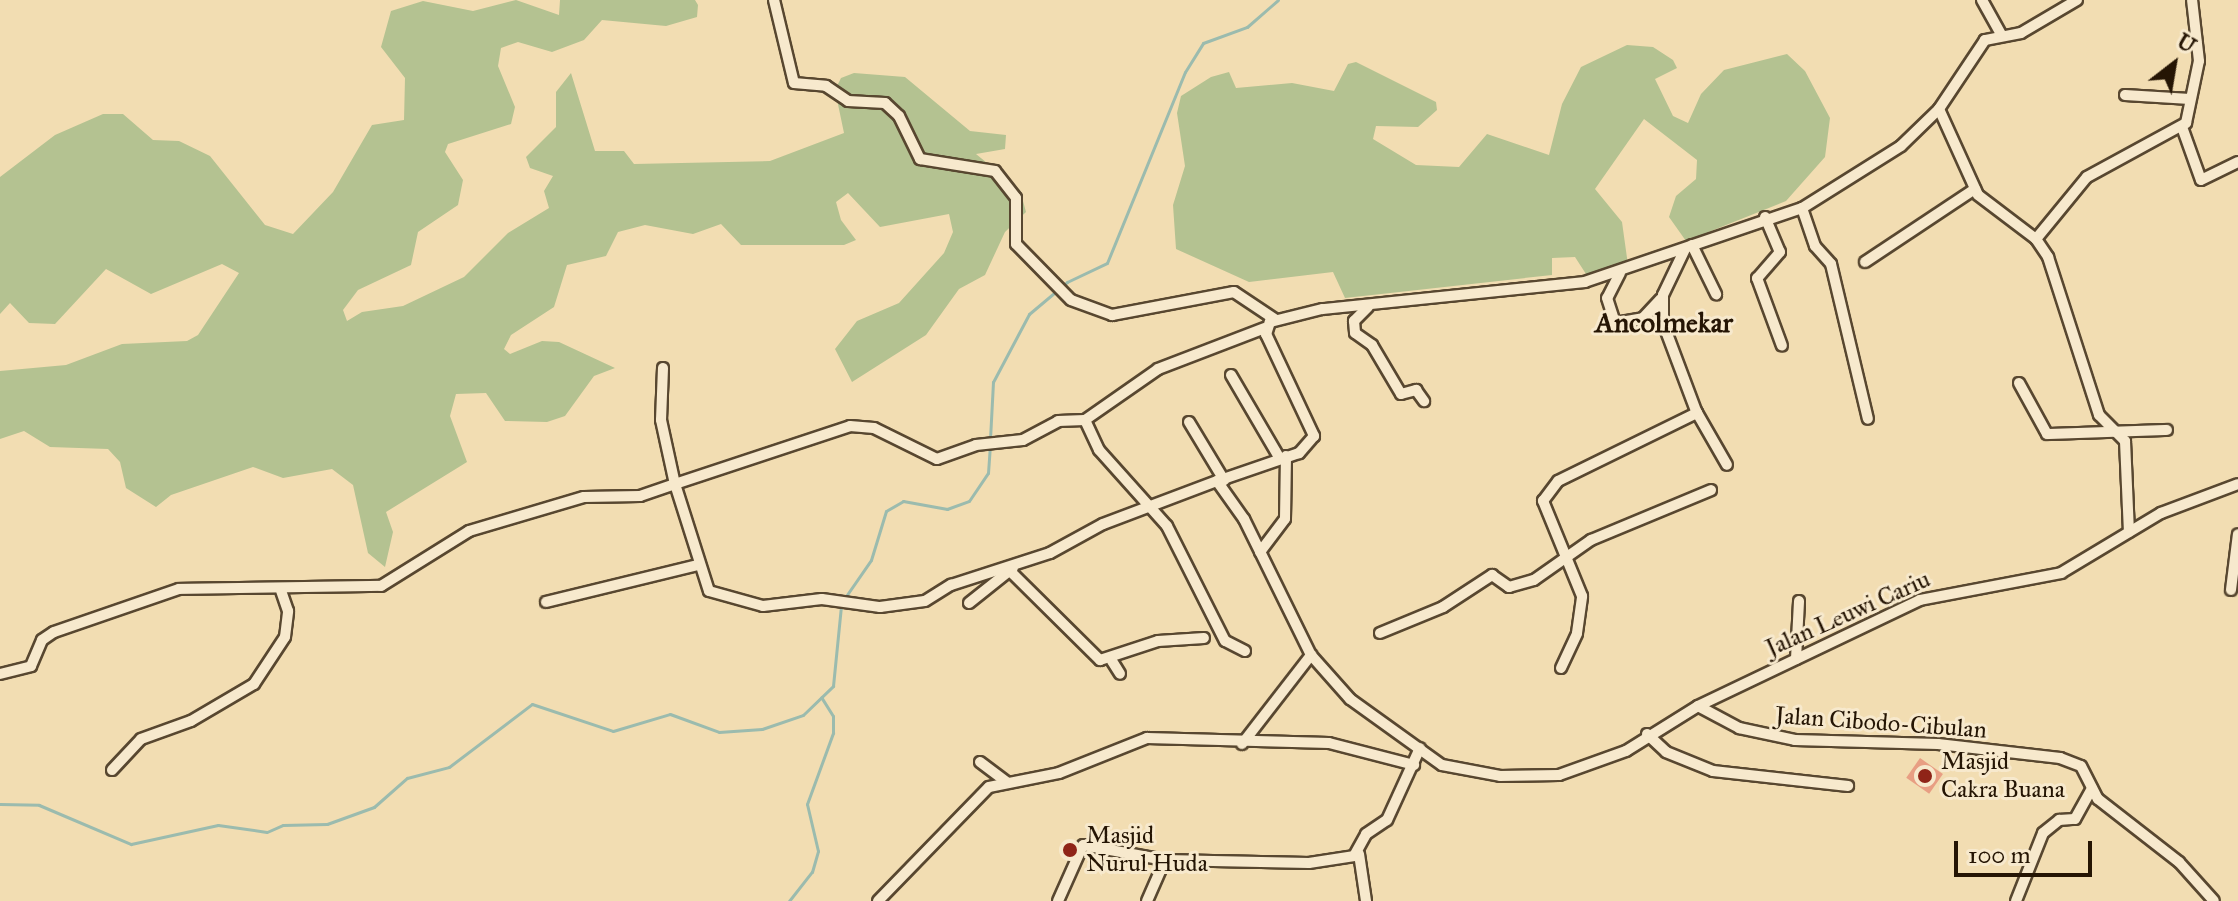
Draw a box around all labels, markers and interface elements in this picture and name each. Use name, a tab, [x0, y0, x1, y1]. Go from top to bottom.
north arrow	[2134, 24, 2214, 104]
text: U	[2172, 27, 2201, 59]
district label: Ancolmekar	[1595, 306, 1733, 340]
street label: Jalan Leuwi Cariu	[1761, 565, 1935, 663]
street label: Jalan Cibodo-Cibulan	[1774, 701, 1988, 745]
place label: Masjid Cakra Buana	[1941, 748, 2065, 804]
marker: Masjid Cakra Buana	[1916, 767, 1934, 785]
place label: Masjid Nurul Huda	[1086, 822, 1208, 878]
scale bar	[1958, 825, 2096, 875]
text: 100 m	[1968, 840, 2031, 870]
marker: Masjid Nurul Huda	[1061, 841, 1079, 859]

